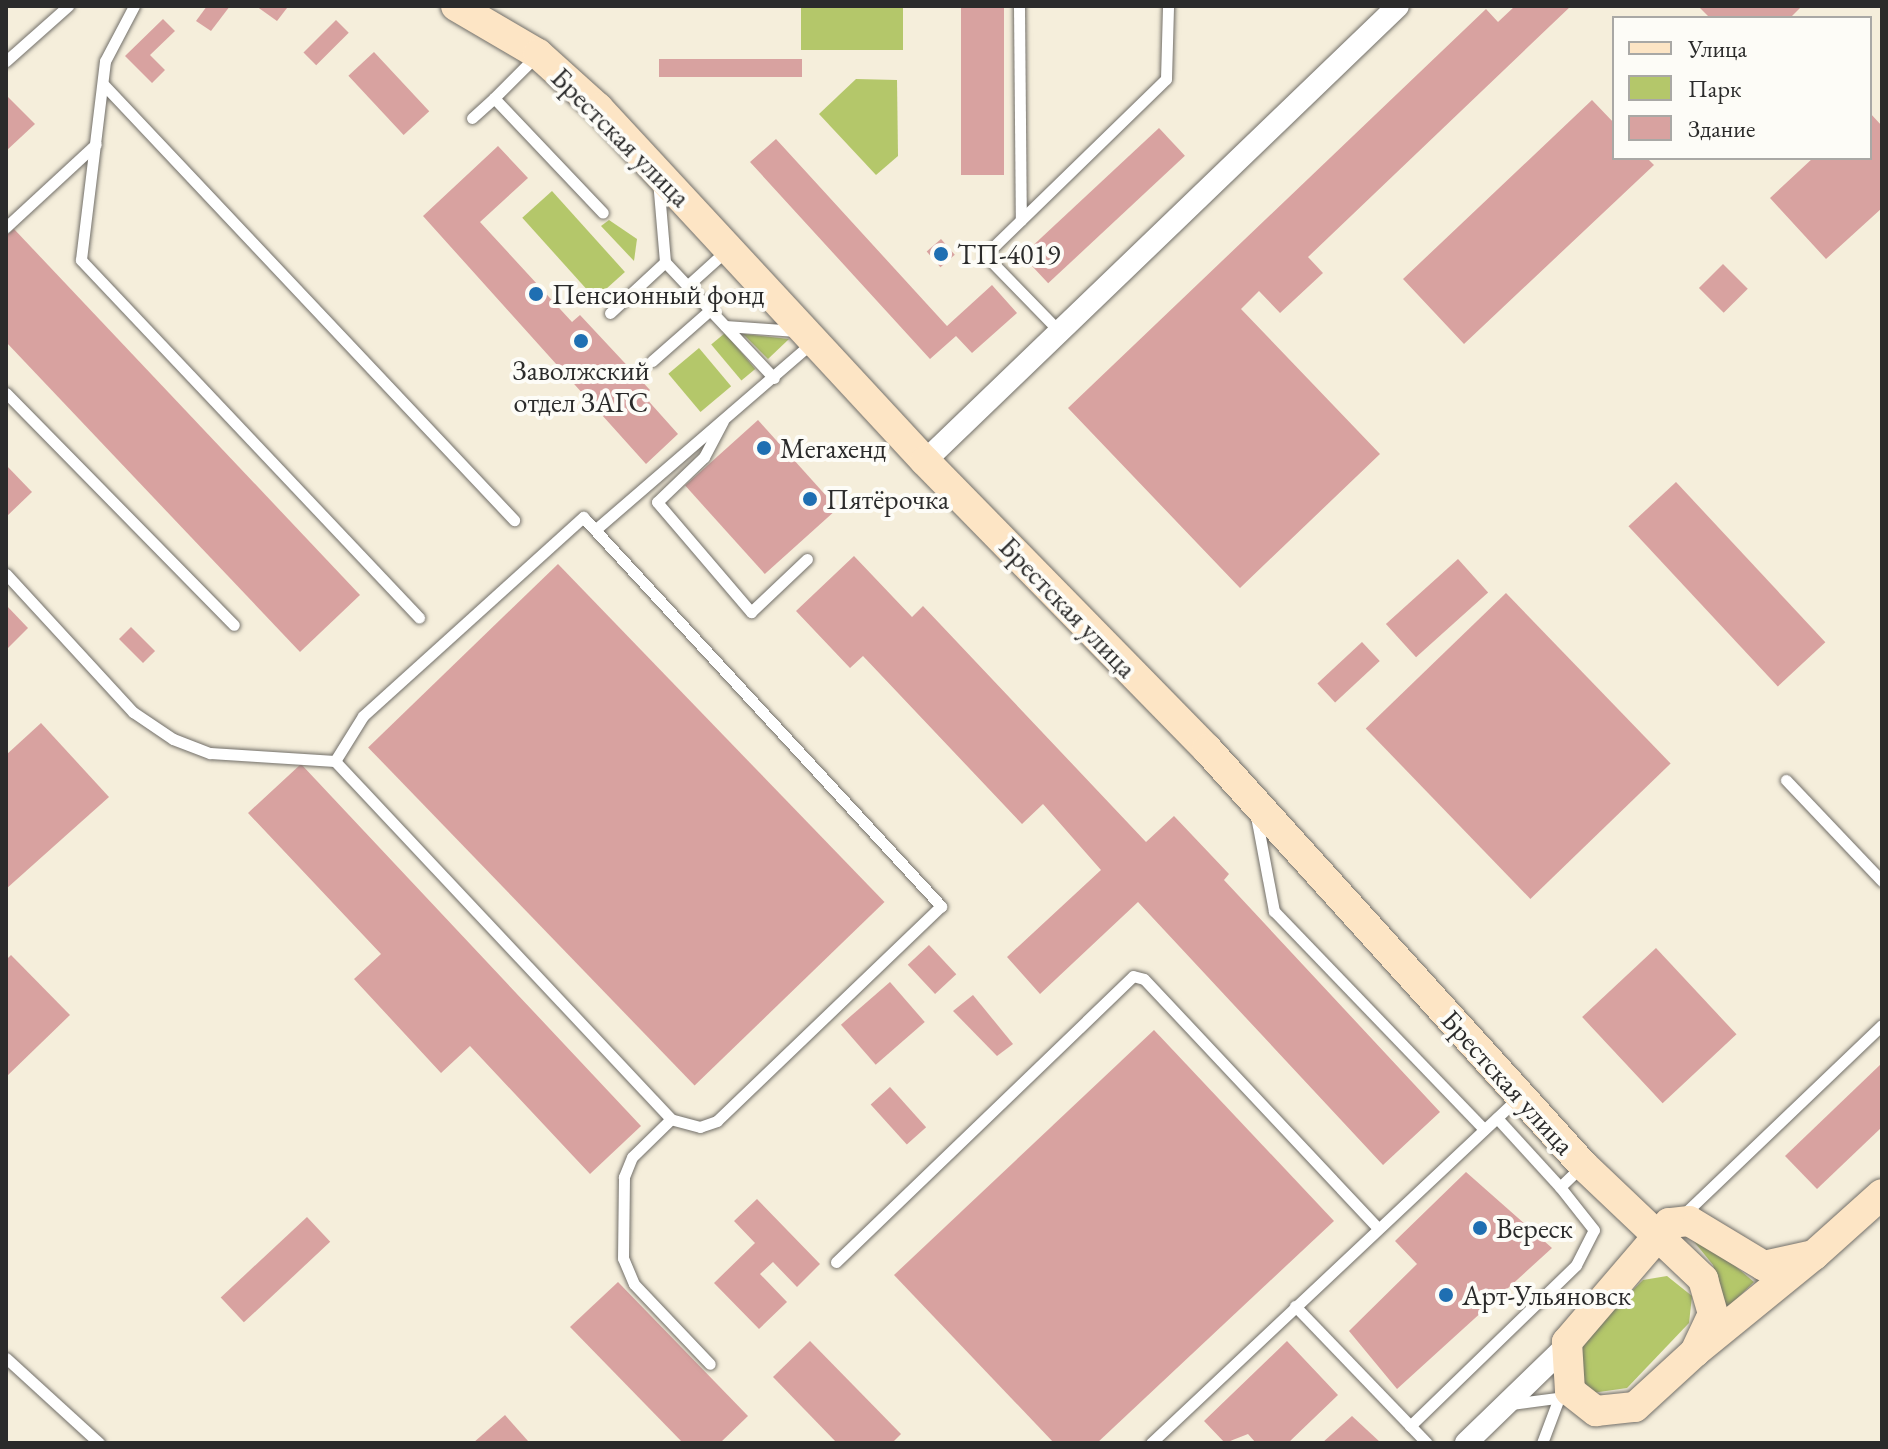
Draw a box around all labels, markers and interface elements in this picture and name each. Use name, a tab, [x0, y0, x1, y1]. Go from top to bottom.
legend	[1612, 16, 1872, 160]
text: Улица	[1688, 33, 1747, 64]
street label: Брестская улица	[544, 60, 698, 214]
text: Парк	[1688, 73, 1741, 104]
text: Здание	[1688, 113, 1755, 144]
place label: ТП-4019	[957, 237, 1060, 271]
marker: ТП-4019	[932, 245, 950, 263]
place label: Пенсионный фонд	[552, 277, 765, 311]
marker: Пенсионный фонд	[527, 285, 545, 303]
marker: Заволжский отдел ЗАГС	[572, 332, 590, 350]
place label: Заволжский отдел ЗАГС	[513, 353, 649, 419]
place label: Мегахенд	[780, 431, 886, 465]
marker: Мегахенд	[755, 439, 773, 457]
place label: Пятёрочка	[826, 482, 949, 516]
marker: Пятёрочка	[801, 490, 819, 508]
street label: Брестская улица	[992, 529, 1144, 685]
street label: Брестская улица	[1434, 1003, 1582, 1161]
place label: Вереск	[1496, 1211, 1573, 1245]
marker: Вереск	[1471, 1219, 1489, 1237]
place label: Арт-Ульяновск	[1462, 1278, 1631, 1312]
marker: Арт-Ульяновск	[1437, 1286, 1455, 1304]

